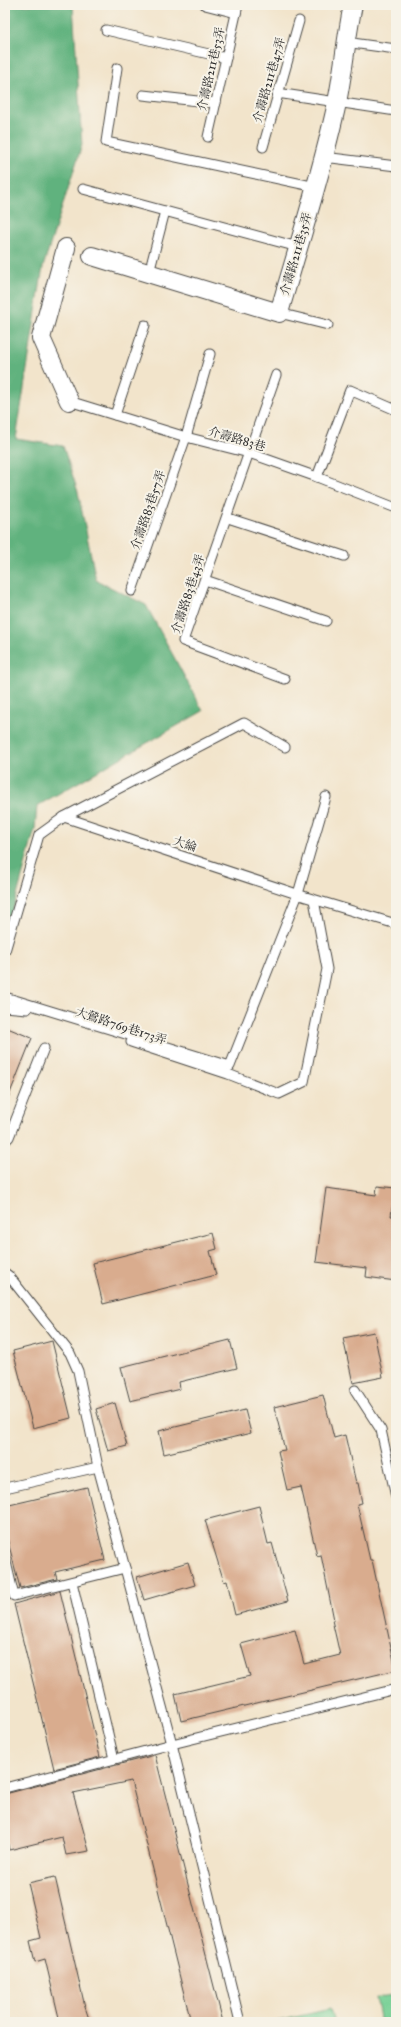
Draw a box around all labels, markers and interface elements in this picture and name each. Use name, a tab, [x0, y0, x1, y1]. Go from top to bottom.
street label: 介壽路211巷53弄	[195, 26, 227, 112]
street label: 介壽路211巷47弄	[250, 36, 288, 124]
street label: 介壽路211巷35弄	[277, 211, 315, 297]
street label: 介壽路83巷	[207, 424, 267, 454]
street label: 介壽路83巷57弄	[128, 468, 168, 552]
street label: 介壽路83巷43弄	[169, 553, 207, 635]
street label: 大綸	[171, 834, 199, 854]
street label: 大鶯路769巷173弄	[74, 1005, 168, 1047]

